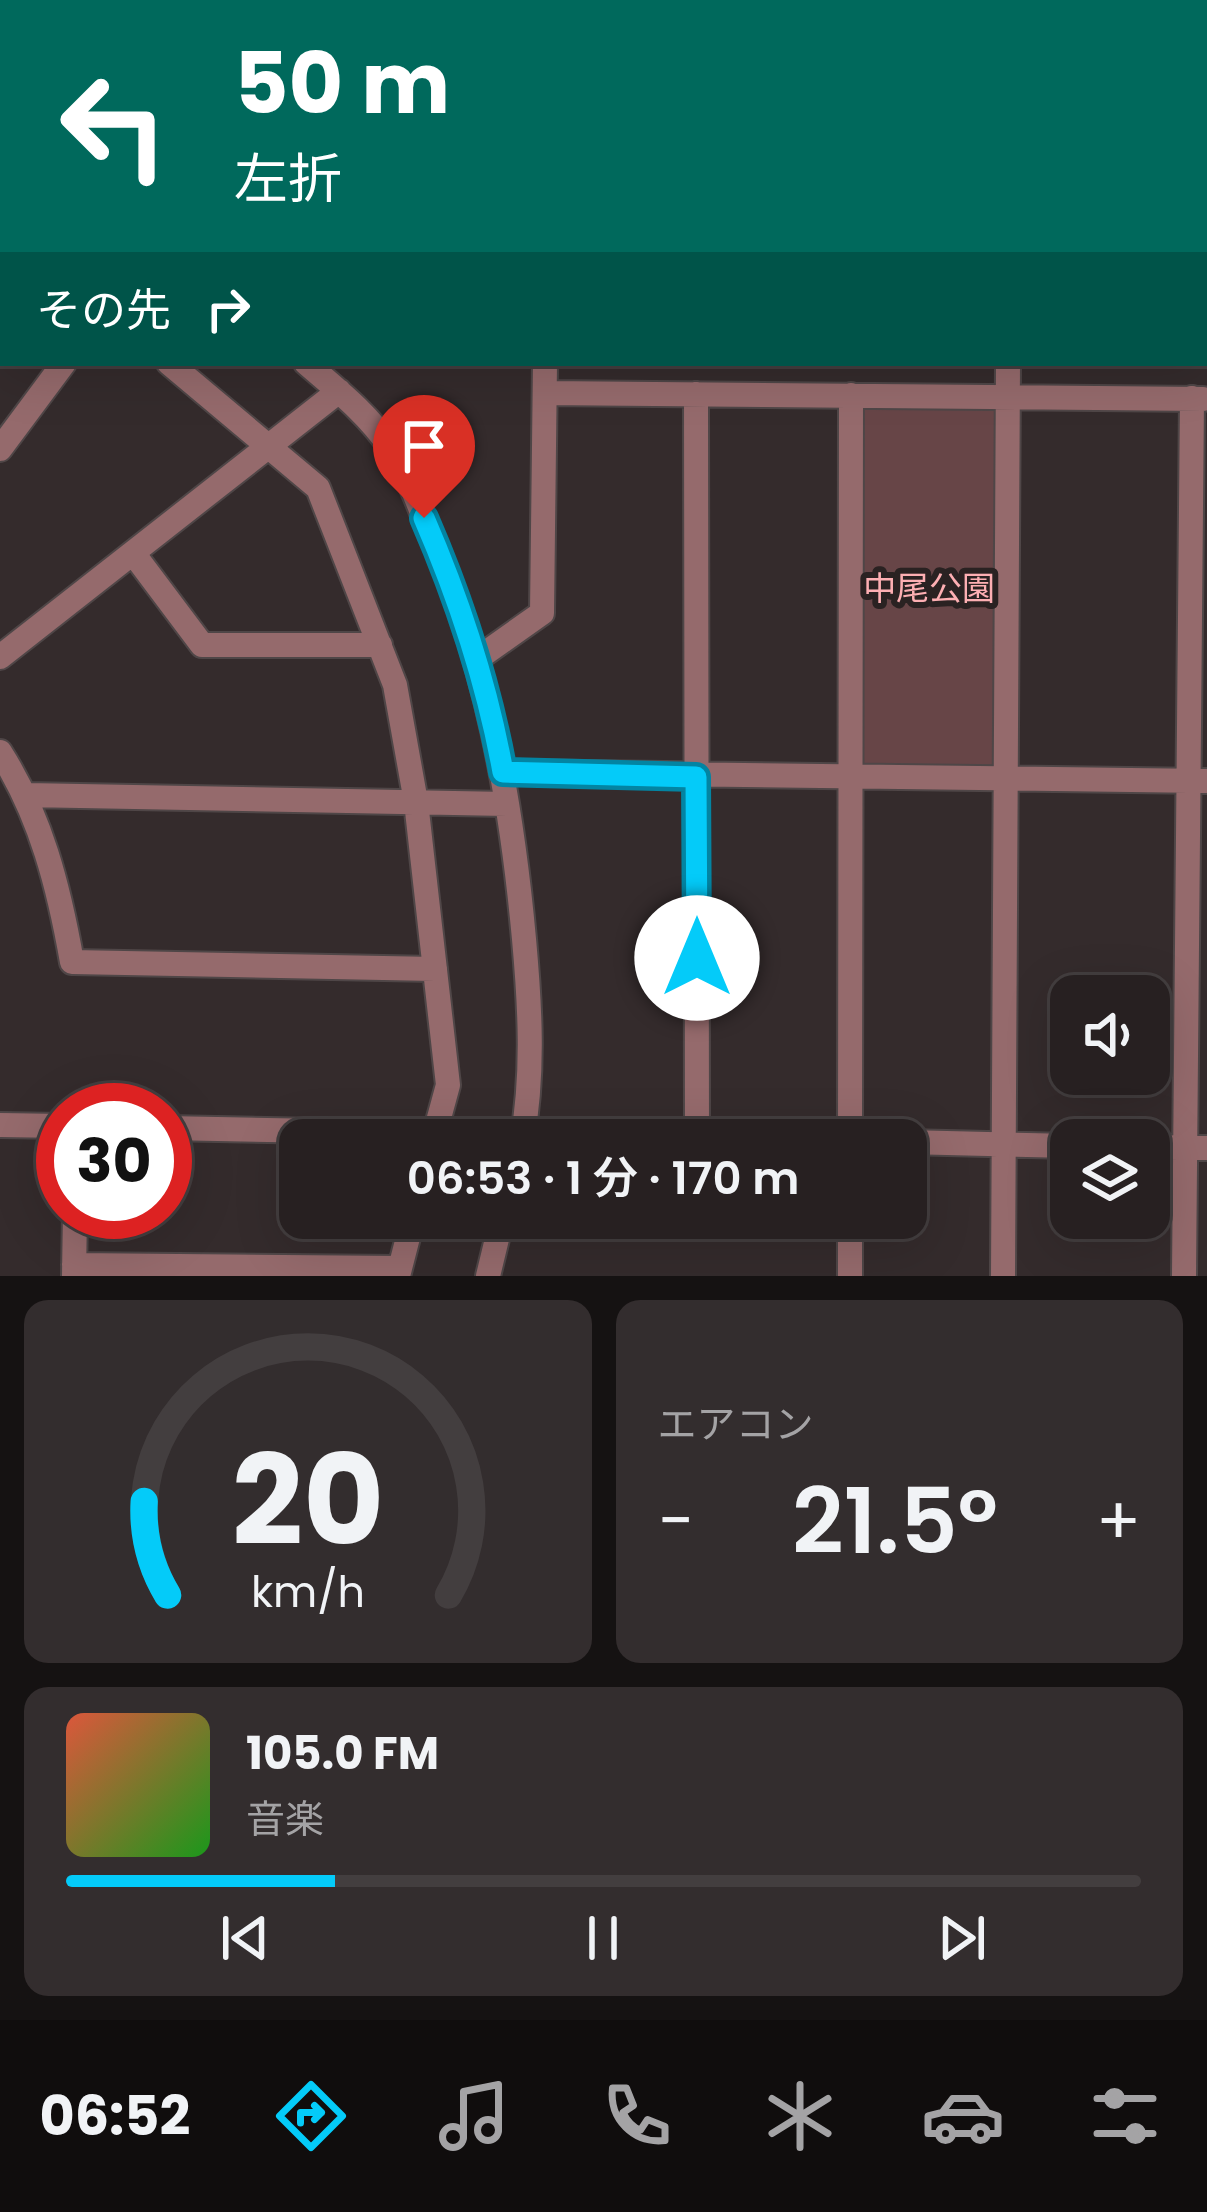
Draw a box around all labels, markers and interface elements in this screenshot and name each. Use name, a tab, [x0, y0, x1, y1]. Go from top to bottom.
text: 50 m	[234, 25, 450, 142]
icon: left	[36, 48, 192, 204]
text: 左折	[234, 141, 342, 217]
icon: right	[195, 276, 261, 342]
text: その先	[36, 279, 171, 342]
pin	[373, 395, 475, 518]
icon: arrive	[391, 413, 457, 479]
park label: 中尾公園	[863, 565, 995, 612]
position arrow	[634, 895, 760, 1021]
map controls	[1050, 975, 1170, 1239]
button: sound	[1050, 975, 1170, 1095]
speed limit sign: 30	[36, 1083, 192, 1239]
button: layers	[1050, 1119, 1170, 1239]
text: 06:53 · 1 分 · 170 m	[407, 1147, 799, 1210]
text: エアコン	[658, 1397, 814, 1452]
text: 20	[231, 1413, 384, 1588]
text: 21.5°	[792, 1458, 998, 1585]
text: −	[658, 1475, 694, 1567]
text: +	[1096, 1475, 1141, 1567]
text: km/h	[251, 1561, 365, 1621]
text: 105.0 FM	[246, 1722, 439, 1785]
text: 音楽	[246, 1792, 324, 1847]
icon: previous	[212, 1905, 278, 1971]
icon: pause	[570, 1905, 636, 1971]
icon: next	[929, 1905, 995, 1971]
icon: directions	[269, 2074, 353, 2158]
icon: music	[432, 2074, 516, 2158]
icon: phone	[595, 2074, 679, 2158]
icon: climate	[758, 2074, 842, 2158]
icon: car	[921, 2074, 1005, 2158]
icon: filters	[1083, 2074, 1167, 2158]
text: 06:52	[39, 2078, 190, 2154]

